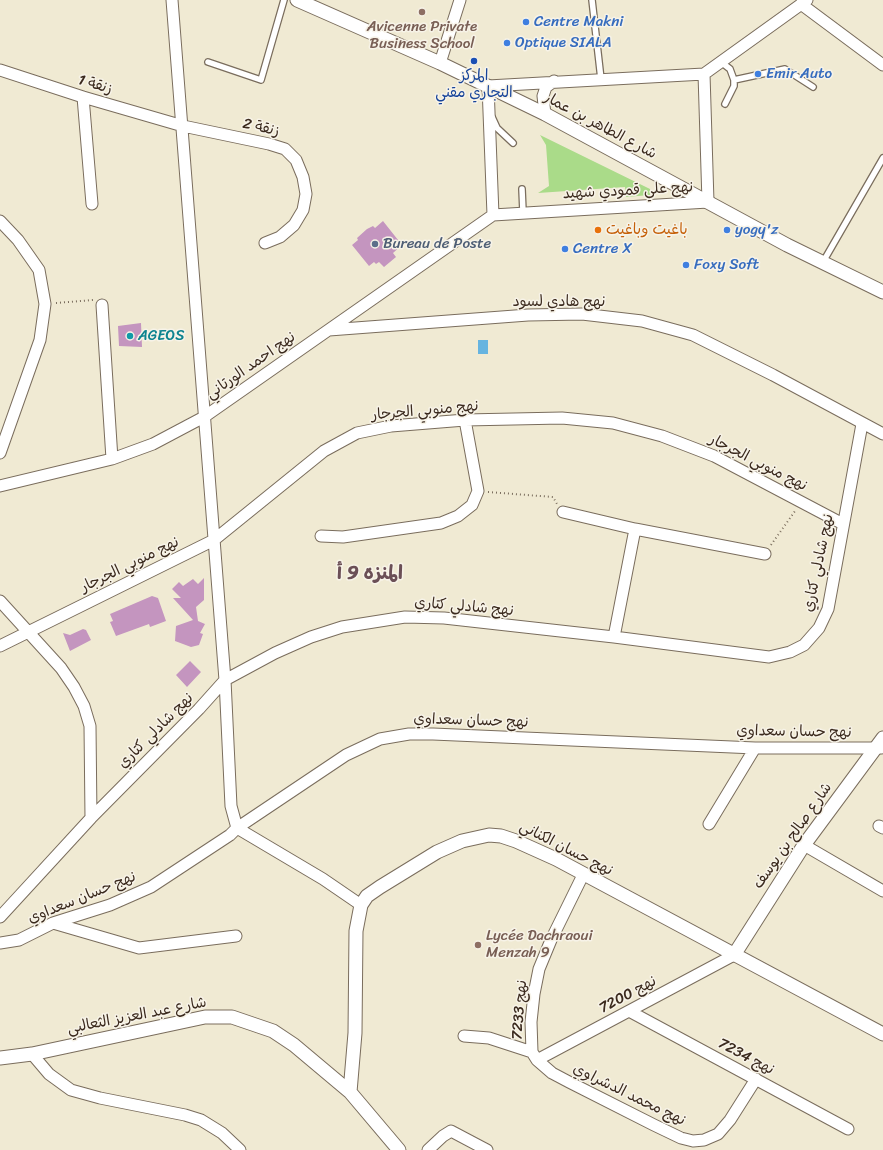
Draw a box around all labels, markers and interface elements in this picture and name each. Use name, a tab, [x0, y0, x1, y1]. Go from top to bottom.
marker: Avicenne Private Business School	[417, 7, 427, 17]
place label: Centre Makni	[534, 13, 623, 31]
marker: Centre Makni	[521, 17, 531, 27]
place label: Avicenne Private Business School	[367, 18, 477, 53]
place label: Optique SIALA	[515, 34, 612, 52]
marker: Optique SIALA	[502, 38, 512, 48]
marker: المركز التجاري مقني	[469, 56, 479, 66]
place label: Emir Auto	[766, 65, 832, 83]
place label: المركز التجاري مقني	[435, 67, 513, 102]
marker: Emir Auto	[753, 69, 763, 79]
street label: زنقة 1	[76, 71, 114, 99]
street label: شارع الطاهر بن عمار	[541, 89, 659, 163]
street label: زنقة 2	[241, 115, 281, 141]
street label: نهج علي قمودي شهيد	[562, 179, 694, 203]
place label: باغيت وباغيت	[606, 221, 688, 239]
place label: yogy'z	[735, 221, 778, 239]
marker: باغيت وباغيت	[593, 225, 603, 235]
marker: yogy'z	[722, 225, 732, 235]
place label: Bureau de Poste	[383, 235, 491, 253]
marker: Bureau de Poste	[370, 239, 380, 249]
place label: Centre X	[573, 240, 632, 258]
marker: Centre X	[560, 244, 570, 254]
place label: Foxy Soft	[694, 256, 759, 274]
marker: Foxy Soft	[681, 260, 691, 270]
street label: نهج هادي لسود	[513, 293, 605, 311]
place label: AGEOS	[138, 327, 185, 345]
street label: نهج احمد الورتاني	[203, 328, 299, 404]
marker: AGEOS	[125, 331, 135, 341]
street label: نهج منوبي الجرجار	[371, 397, 479, 425]
street label: نهج منوبي الجرجار	[706, 431, 810, 495]
street label: نهج شادلي كتاري	[800, 512, 838, 614]
street label: نهج منوبي الجرجار	[78, 533, 182, 597]
district label: المنزه 9 أ	[337, 563, 403, 585]
street label: نهج شادلي كتاري	[414, 594, 514, 620]
street label: نهج شادلي كتاري	[114, 689, 198, 773]
street label: نهج حسان سعداوي	[413, 710, 529, 732]
street label: نهج حسان سعداوي	[736, 722, 852, 742]
street label: شارع صالح بن يوسف	[750, 779, 836, 893]
street label: نهج حسان الكناني	[516, 818, 616, 880]
street label: نهج حسان سعداوي	[25, 868, 139, 928]
place label: Lycée Dachraoui Menzah 9	[486, 927, 593, 962]
marker: Lycée Dachraoui Menzah 9	[473, 940, 483, 950]
street label: نهج 7200	[596, 972, 660, 1018]
street label: نهج 7233	[508, 979, 532, 1041]
street label: شارع عبد العزيز الثعالبي	[66, 994, 208, 1038]
street label: نهج 7234	[715, 1035, 777, 1079]
street label: نهج محمد الدشراوي	[570, 1060, 688, 1130]

